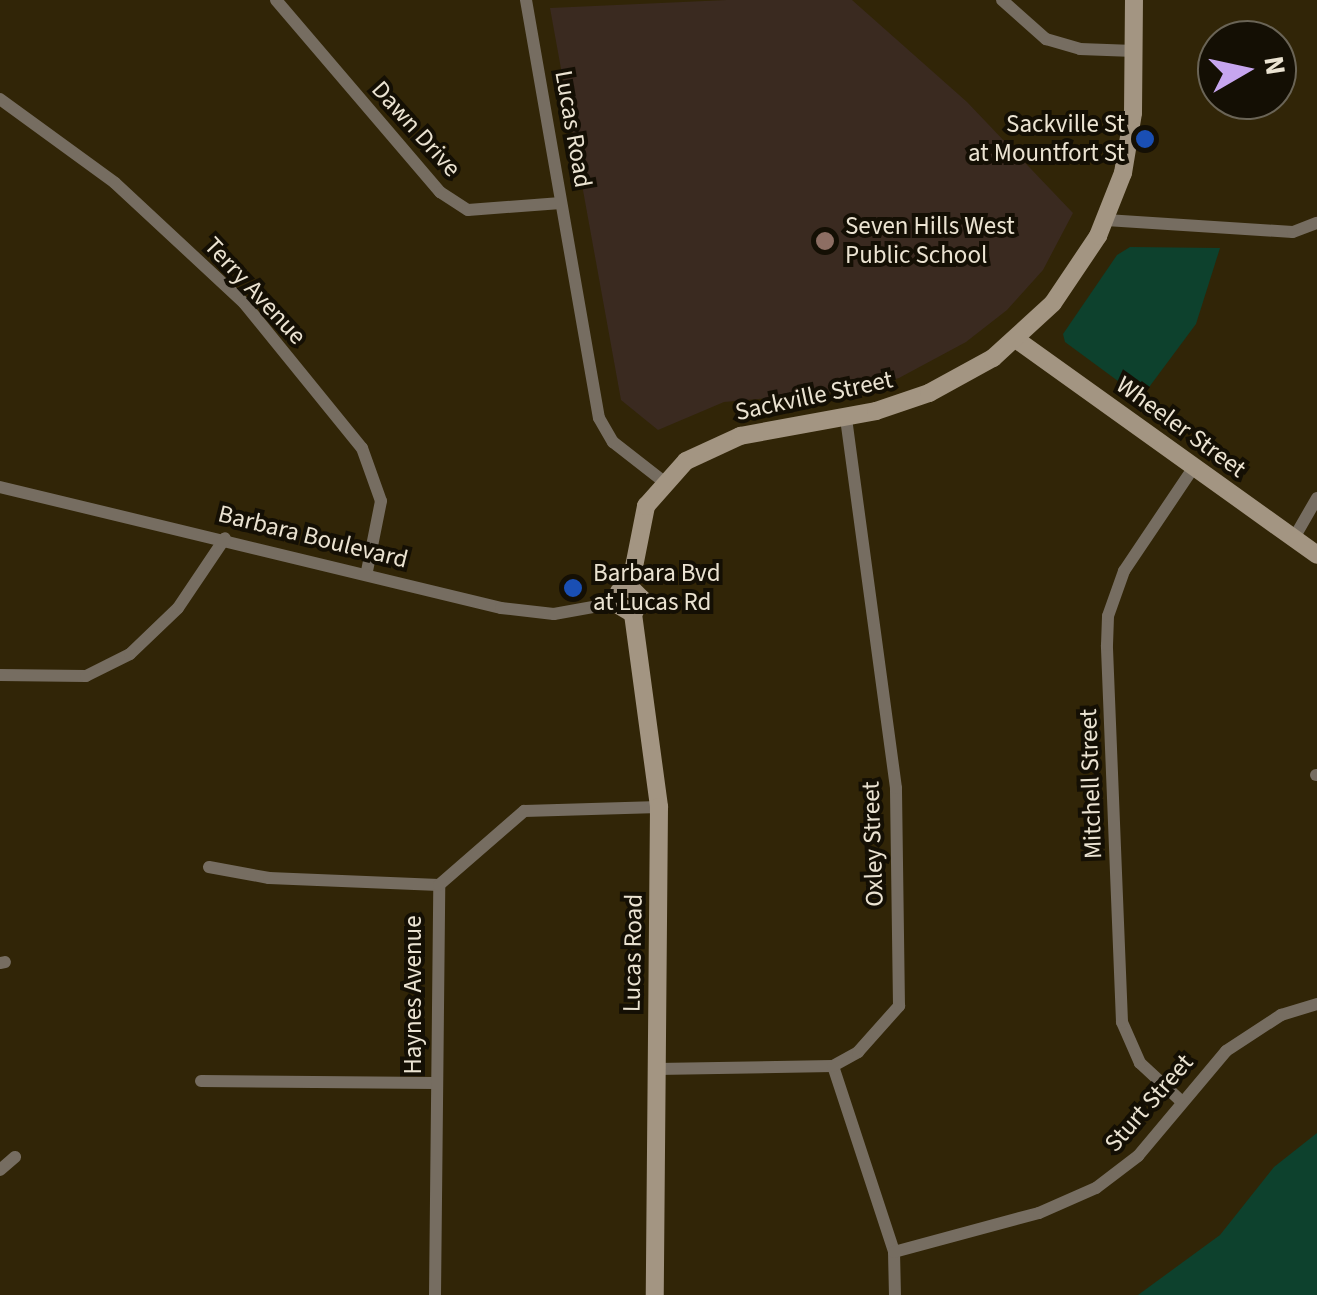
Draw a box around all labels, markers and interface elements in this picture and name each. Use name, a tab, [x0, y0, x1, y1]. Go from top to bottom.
north arrow	[1197, 20, 1297, 120]
text: N	[1253, 53, 1296, 78]
street label: Lucas Road	[548, 68, 598, 190]
street label: Dawn Drive	[365, 75, 467, 183]
place label: Sackville St at Mountfort St	[968, 110, 1125, 169]
marker: Sackville St at Mountfort St	[1134, 128, 1156, 150]
place label: Seven Hills West Public School	[845, 212, 1015, 271]
marker: Seven Hills West Public School	[814, 230, 836, 252]
street label: Terry Avenue	[198, 231, 312, 351]
street label: Sackville Street	[732, 365, 896, 427]
street label: Wheeler Street	[1110, 370, 1252, 484]
street label: Barbara Boulevard	[215, 499, 411, 575]
place label: Barbara Bvd at Lucas Rd	[593, 559, 721, 618]
marker: Barbara Bvd at Lucas Rd	[562, 577, 584, 599]
street label: Mitchell Street	[1073, 708, 1109, 860]
street label: Oxley Street	[856, 781, 890, 907]
street label: Lucas Road	[617, 894, 649, 1012]
street label: Haynes Avenue	[398, 915, 428, 1075]
street label: Sturt Street	[1098, 1048, 1200, 1158]

